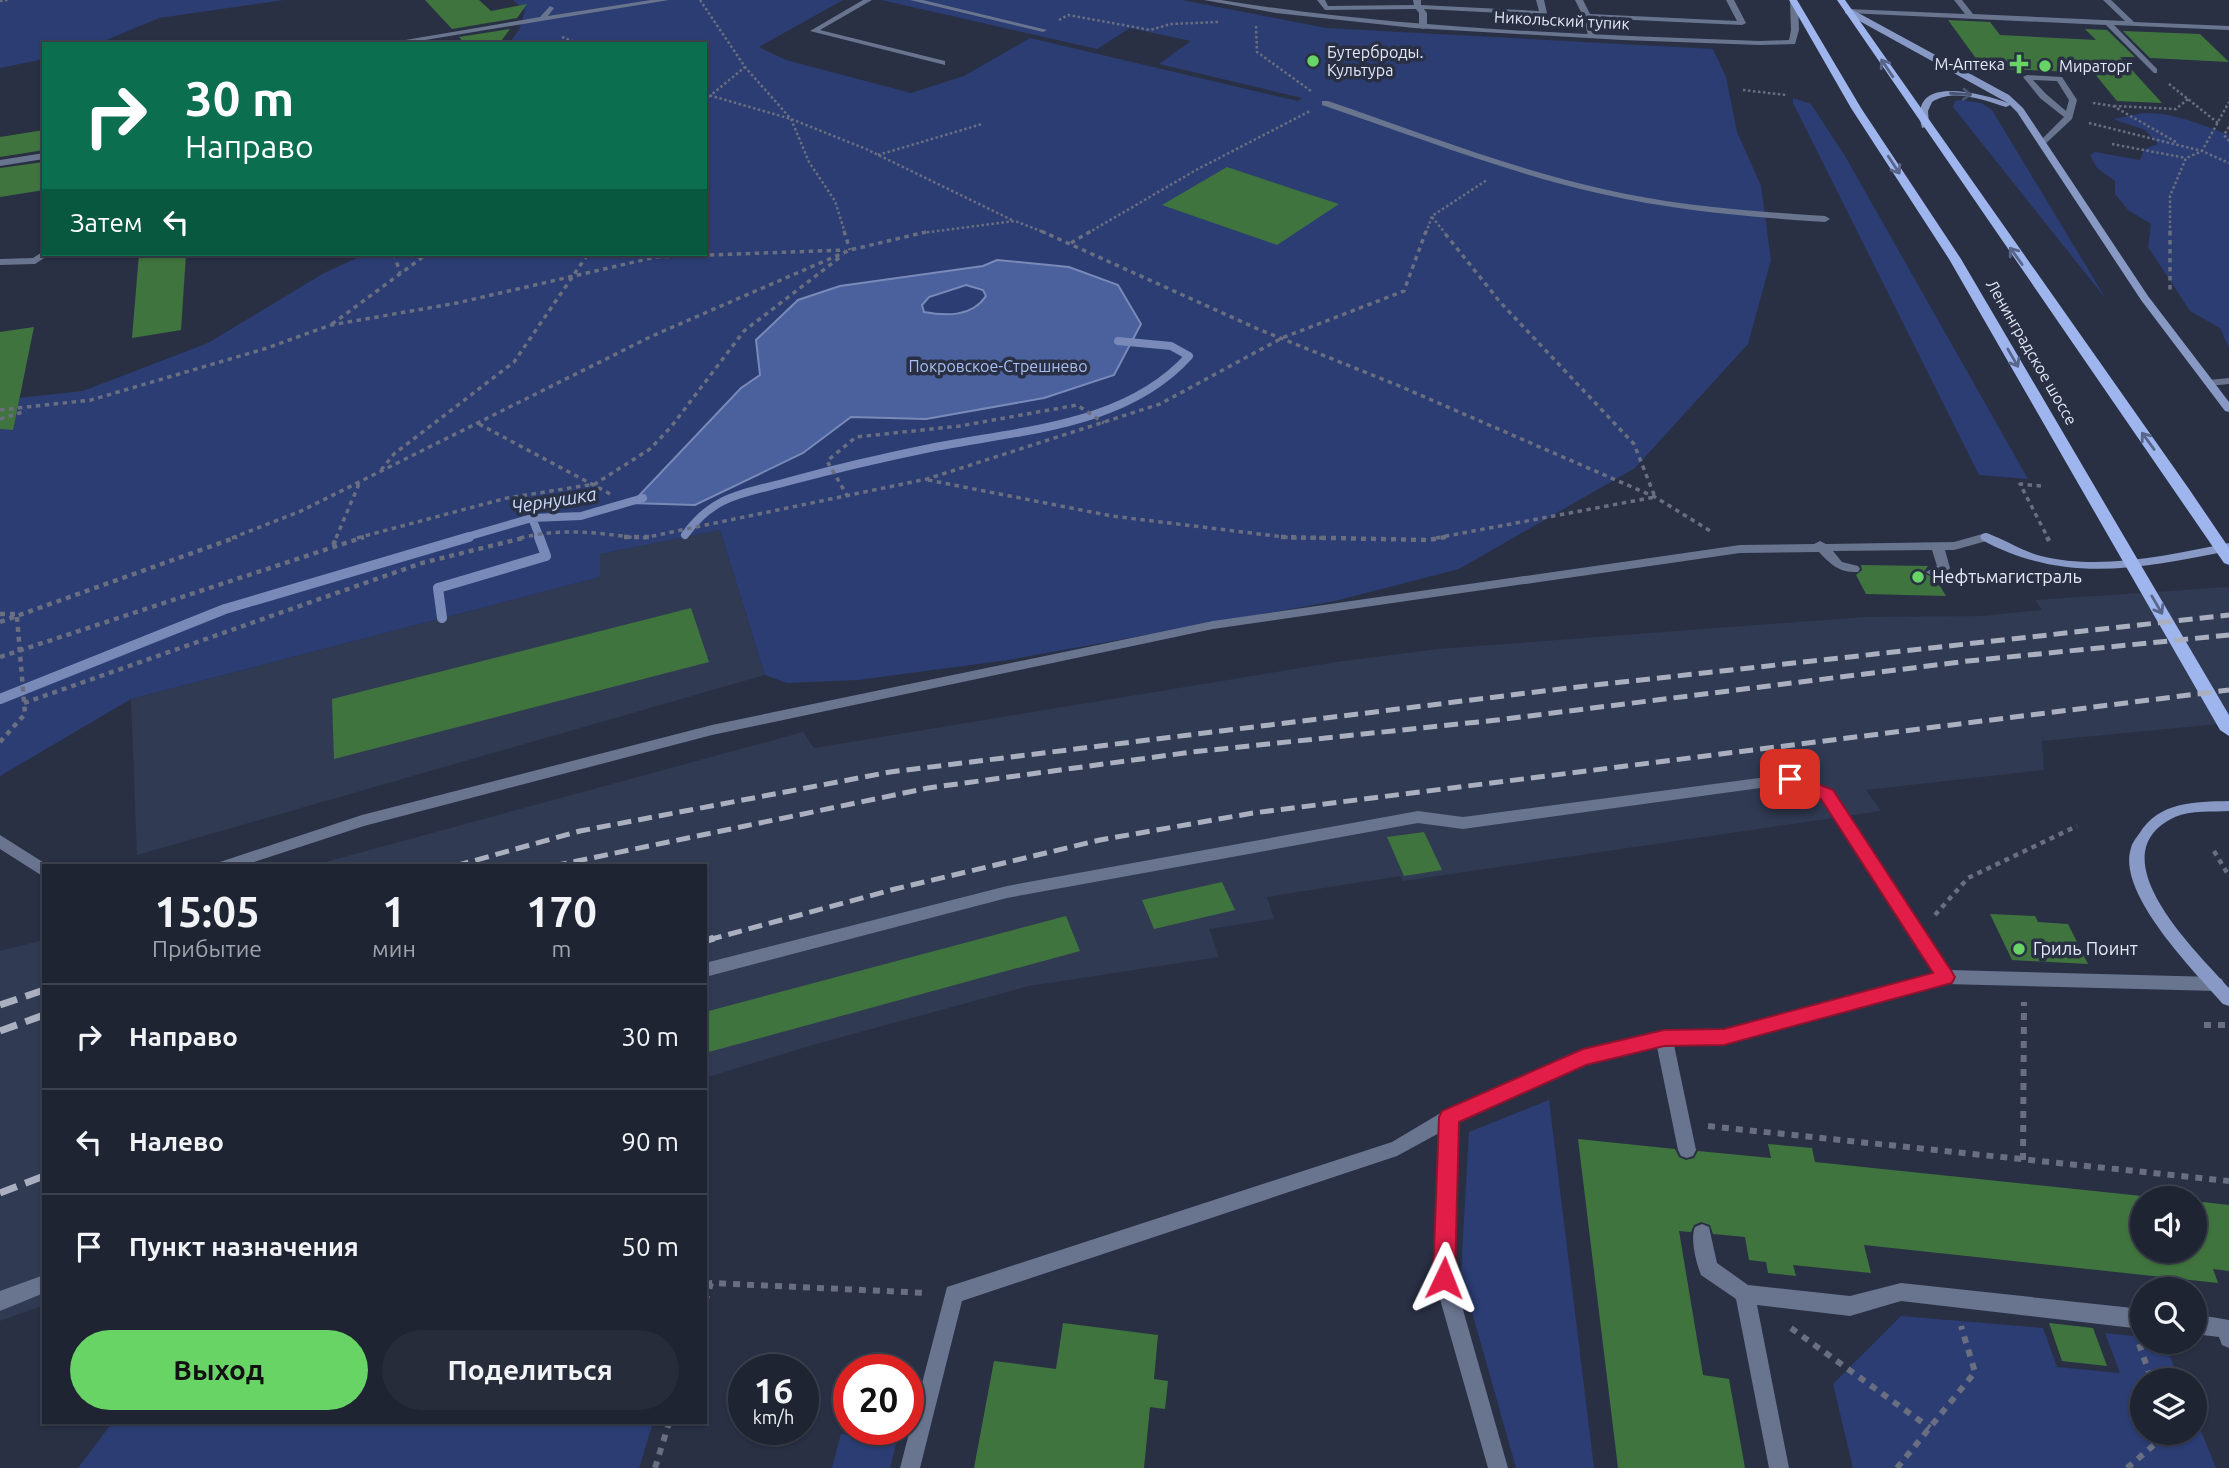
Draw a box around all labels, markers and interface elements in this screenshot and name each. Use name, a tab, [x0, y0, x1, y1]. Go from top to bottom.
street label: Никольский тупик	[1494, 7, 1630, 33]
place label: Бутерброды. Культура	[1327, 43, 1423, 79]
marker: Бутерброды. Культура	[1305, 53, 1321, 69]
place label: М-Аптека	[1935, 55, 2005, 73]
marker: М-Аптека	[2011, 56, 2027, 72]
place label: Мираторг	[2059, 57, 2133, 75]
marker: Мираторг	[2037, 58, 2053, 74]
one-way arrow	[1879, 59, 1894, 78]
icon: right	[70, 70, 161, 161]
text: 30 m	[185, 70, 294, 125]
one-way arrow	[1950, 88, 1973, 101]
text: Направо	[185, 128, 314, 164]
one-way arrow	[1887, 154, 1901, 174]
icon: left	[157, 203, 195, 241]
text: Затем	[70, 208, 143, 237]
one-way arrow	[2008, 247, 2023, 266]
street label: Ленинградское шоссе	[1983, 276, 2081, 428]
one-way arrow	[2006, 348, 2020, 368]
park label: Покровское-Стрешнево	[908, 357, 1088, 375]
one-way arrow	[2141, 432, 2155, 451]
water label: Чернушка	[510, 482, 598, 518]
place label: Нефтьмагистраль	[1932, 566, 2082, 586]
marker: Нефтьмагистраль	[1910, 569, 1926, 585]
one-way arrow	[2150, 594, 2164, 614]
pin	[1760, 749, 1820, 809]
icon: arrive	[1771, 760, 1809, 798]
text: 15:05	[154, 888, 260, 935]
text: 1	[382, 888, 406, 935]
text: 170	[526, 888, 597, 935]
text: Прибытие	[152, 936, 262, 961]
text: мин	[372, 936, 416, 961]
text: m	[551, 936, 571, 961]
place label: Гриль Поинт	[2033, 938, 2138, 958]
marker: Гриль Поинт	[2011, 941, 2027, 957]
icon: right	[70, 1018, 108, 1056]
text: Направо	[129, 1022, 238, 1051]
text: 30 m	[621, 1022, 679, 1051]
icon: left	[70, 1123, 108, 1161]
text: Налево	[129, 1127, 224, 1156]
text: 90 m	[621, 1127, 679, 1156]
map controls	[2130, 1186, 2207, 1445]
button: sound	[2130, 1186, 2207, 1263]
icon: arrive	[70, 1228, 108, 1266]
text: Пункт назначения	[129, 1232, 359, 1261]
text: 50 m	[621, 1232, 679, 1261]
position arrow	[1407, 1241, 1481, 1315]
button: search	[2130, 1277, 2207, 1354]
button: Выход	[70, 1330, 368, 1410]
button: Поделиться	[382, 1330, 679, 1410]
speed limit sign: 20	[833, 1354, 924, 1445]
button: layers	[2130, 1368, 2207, 1445]
text: 16	[754, 1370, 793, 1410]
text: km/h	[753, 1407, 794, 1427]

